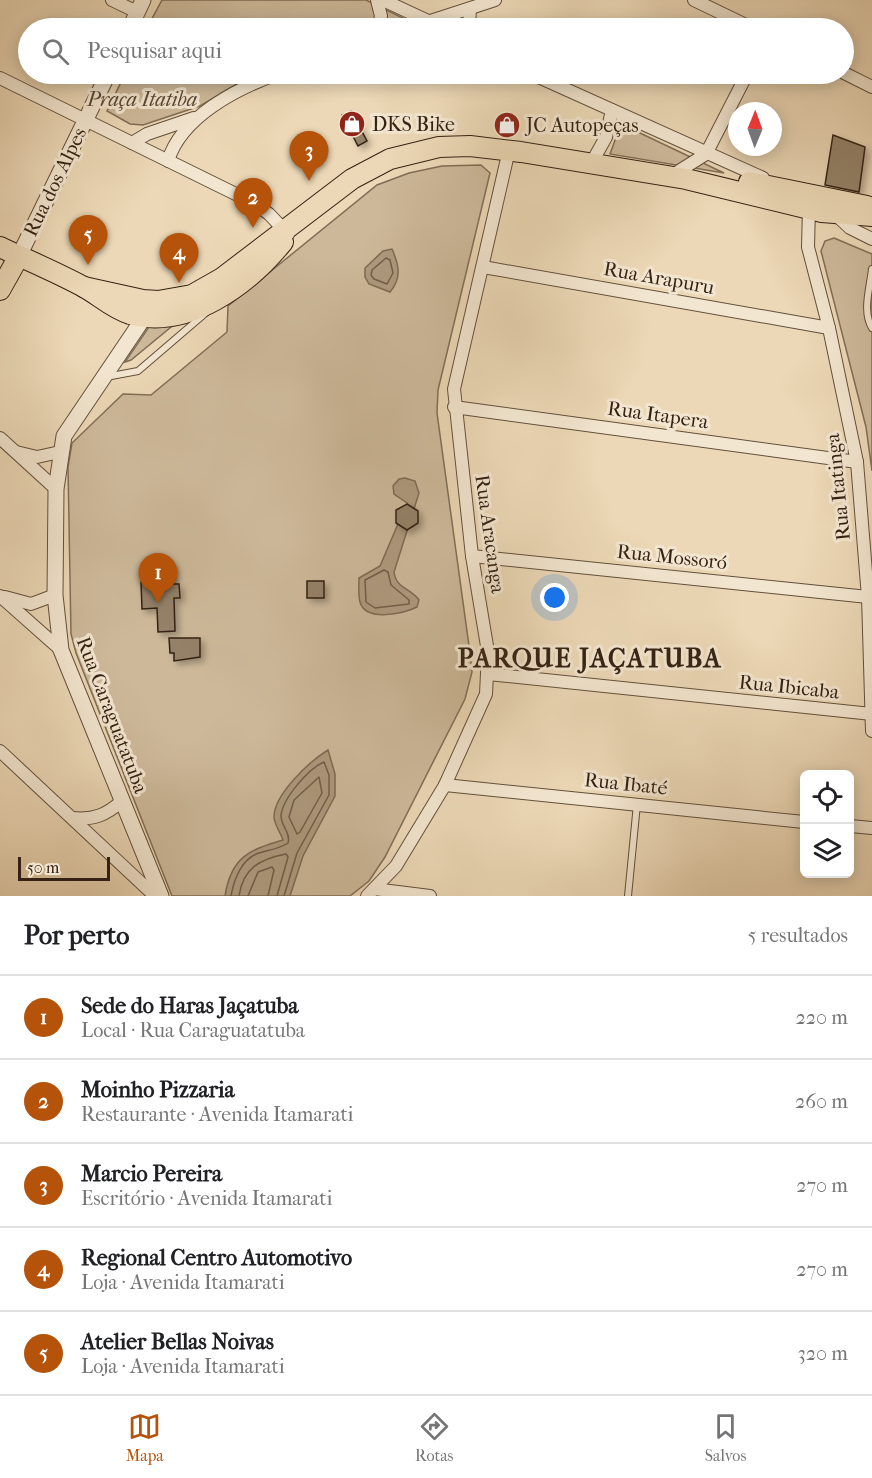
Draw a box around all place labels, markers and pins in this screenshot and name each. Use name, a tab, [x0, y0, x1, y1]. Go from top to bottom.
shop icon: DKS Bike	[337, 109, 367, 139]
shop icon: JC Autopeças	[492, 110, 522, 140]
place label: DKS Bike	[372, 113, 455, 136]
place label: JC Autopeças	[524, 114, 639, 137]
pin: 3	[290, 132, 328, 181]
pin: 2	[234, 178, 272, 228]
pin: 5	[68, 216, 107, 265]
pin: 4	[160, 234, 198, 283]
pin: 1	[138, 554, 178, 603]

